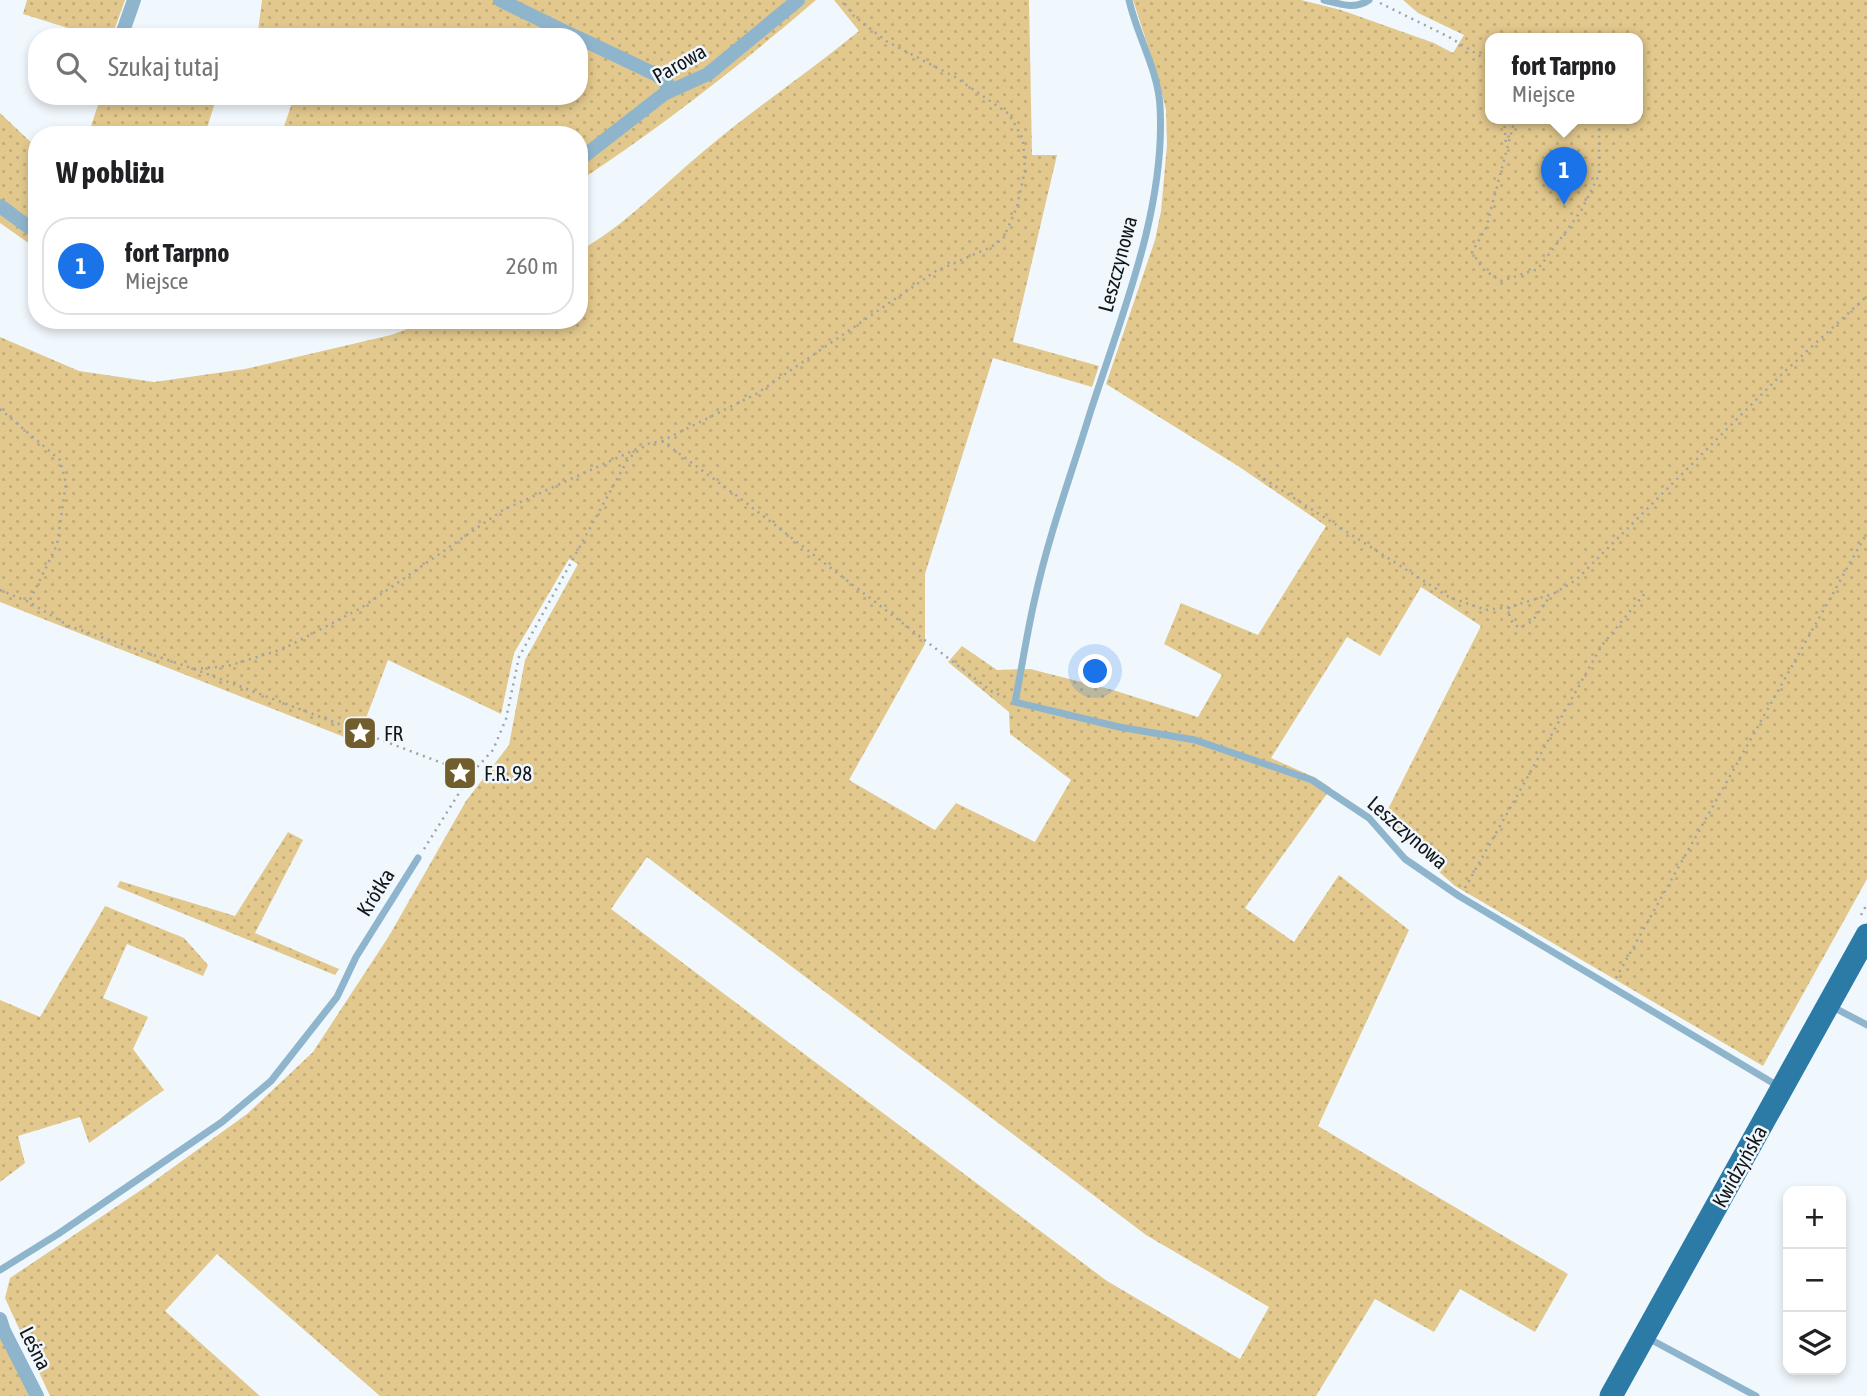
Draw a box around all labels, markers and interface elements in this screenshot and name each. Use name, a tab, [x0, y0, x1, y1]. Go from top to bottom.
search box	[28, 28, 588, 105]
popup	[1485, 33, 1643, 124]
street label: Parowa	[648, 38, 710, 88]
icon: search	[52, 48, 90, 86]
text: fort Tarpno	[1512, 51, 1616, 81]
text: Szukaj tutaj	[108, 52, 220, 82]
text: Miejsce	[1512, 81, 1575, 107]
pin: 1	[1541, 147, 1587, 205]
text: W pobliżu	[56, 155, 165, 189]
street label: Leszczynowa	[1093, 213, 1141, 315]
text: fort Tarpno	[125, 238, 229, 268]
text: 1	[76, 253, 86, 279]
text: 260 m	[506, 253, 558, 279]
text: Miejsce	[125, 268, 189, 294]
your location	[1078, 654, 1112, 688]
place icon: FR	[341, 714, 379, 752]
place label: FR	[384, 721, 403, 745]
place icon: F.R. 98	[441, 754, 479, 792]
place label: F.R. 98	[484, 761, 532, 785]
street label: Leszczynowa	[1363, 791, 1453, 873]
street label: Krótka	[351, 864, 399, 920]
street label: Kwidzyńska	[1707, 1121, 1771, 1211]
map controls	[1783, 1186, 1846, 1375]
button: +	[1783, 1186, 1846, 1249]
button: −	[1783, 1249, 1846, 1312]
button: layers	[1783, 1312, 1846, 1375]
street label: Leśna	[15, 1322, 57, 1374]

